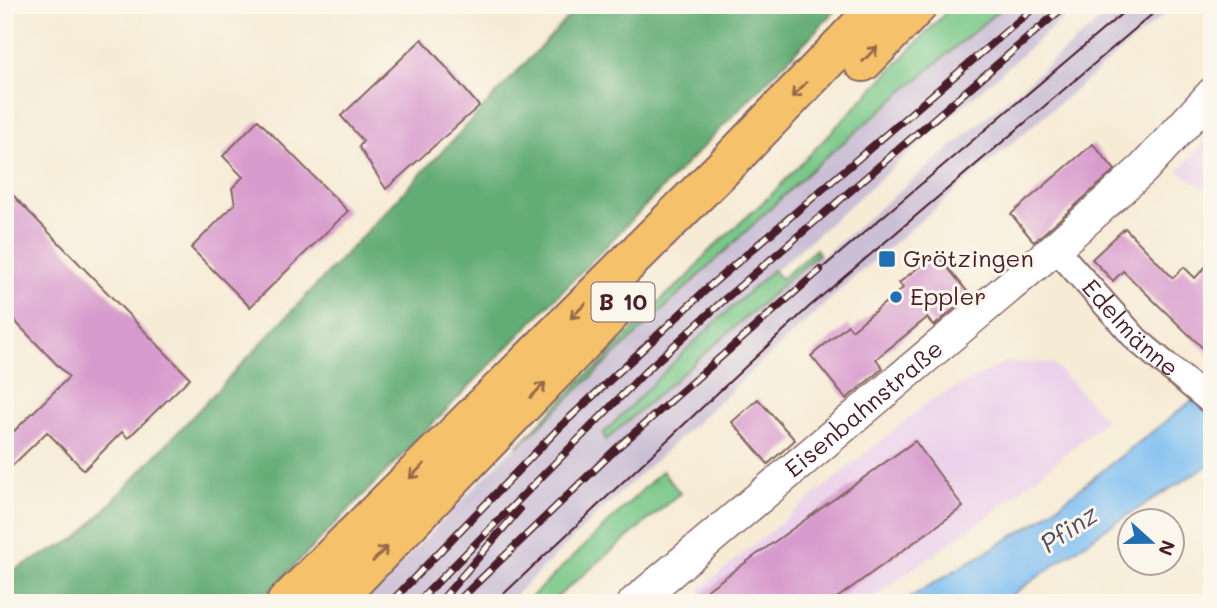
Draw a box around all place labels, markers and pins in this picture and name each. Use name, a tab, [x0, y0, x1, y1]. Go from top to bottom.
place label: Grötzingen	[903, 242, 1034, 273]
marker: Grötzingen	[877, 249, 897, 269]
place label: Eppler	[910, 280, 986, 311]
marker: Eppler	[888, 289, 904, 305]

